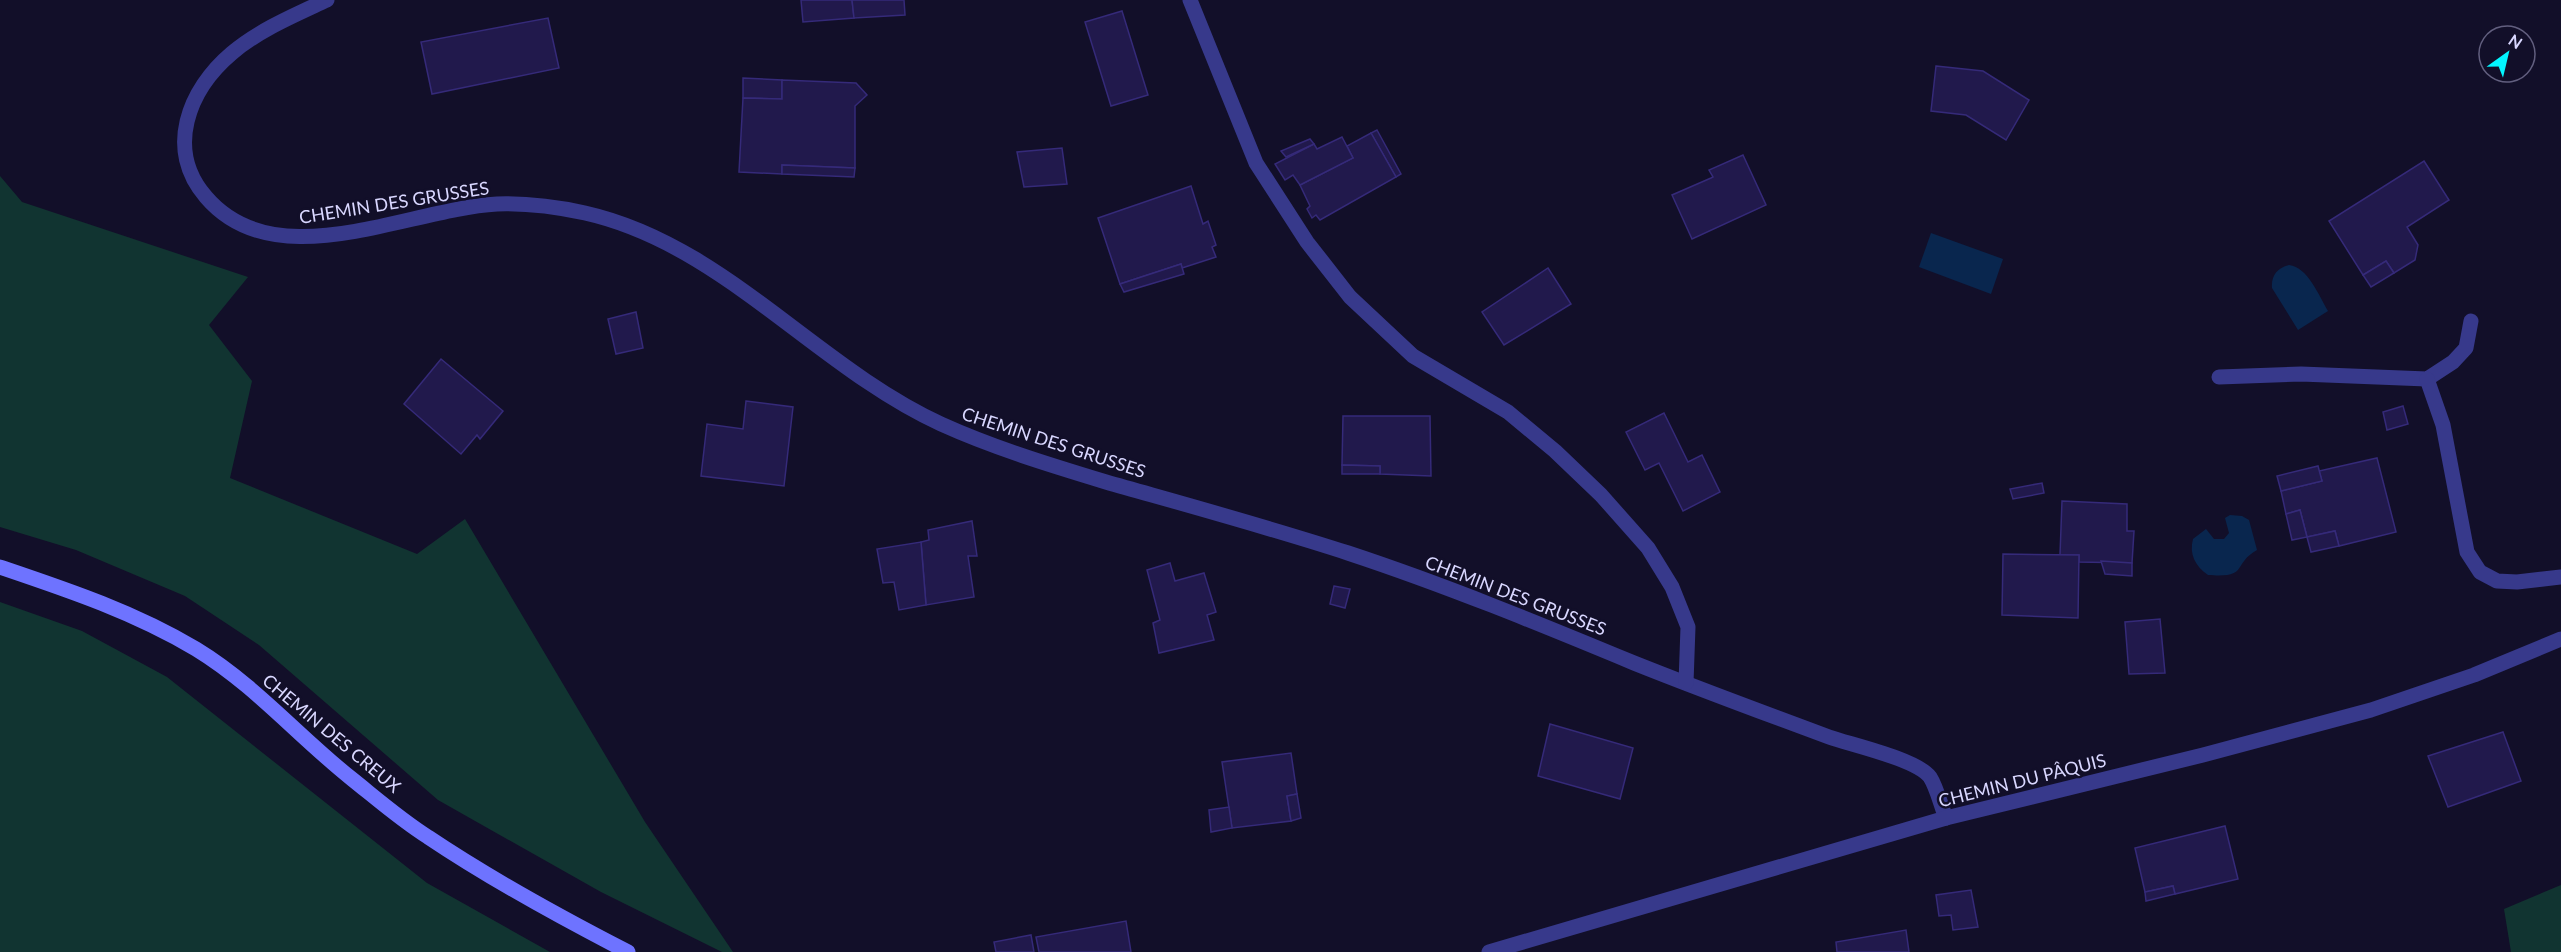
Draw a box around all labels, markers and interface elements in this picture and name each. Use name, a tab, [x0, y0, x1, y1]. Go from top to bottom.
north arrow	[2477, 24, 2537, 84]
text: N	[2505, 30, 2526, 52]
street label: CHEMIN DES GRUSSES	[297, 176, 491, 228]
street label: CHEMIN DES GRUSSES	[959, 402, 1149, 482]
street label: CHEMIN DES GRUSSES	[1422, 550, 1610, 640]
street label: CHEMIN DES CREUX	[259, 669, 406, 797]
street label: CHEMIN DU PÂQUIS	[1936, 749, 2108, 811]

